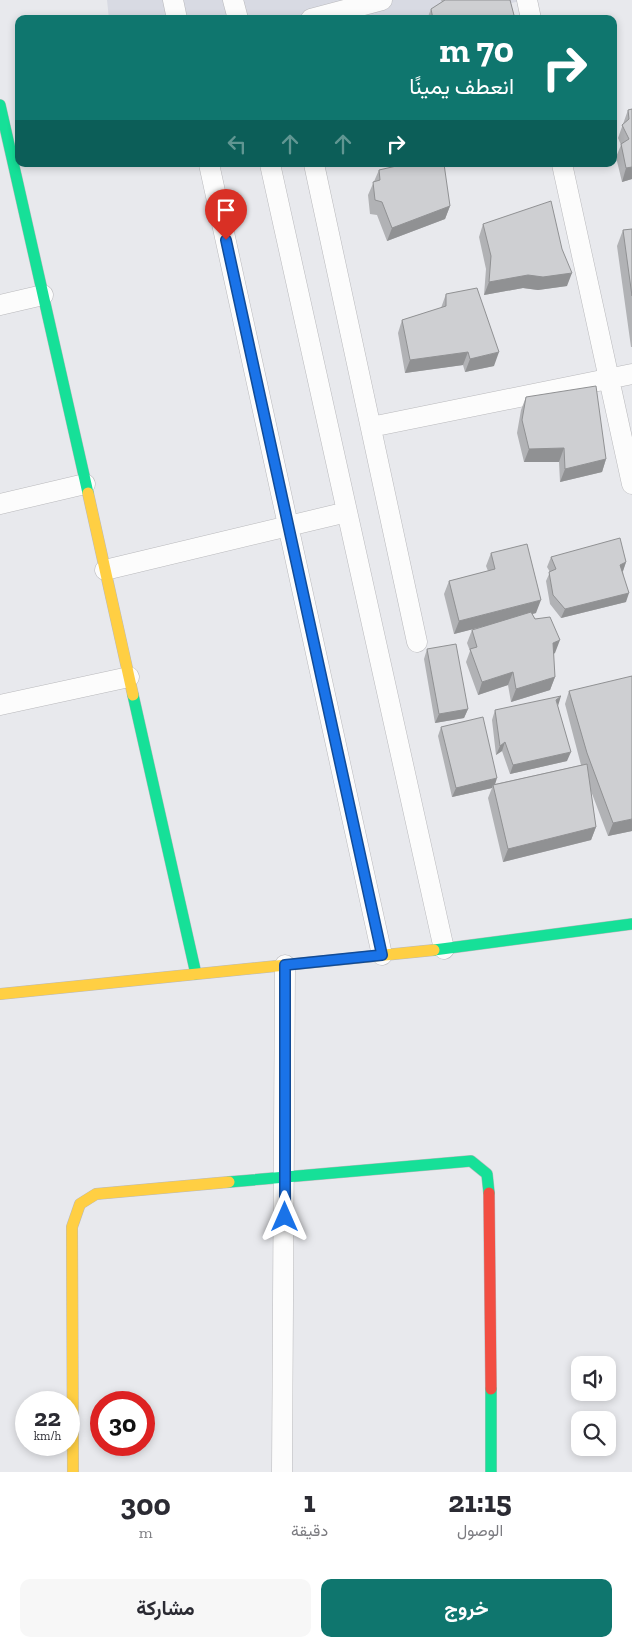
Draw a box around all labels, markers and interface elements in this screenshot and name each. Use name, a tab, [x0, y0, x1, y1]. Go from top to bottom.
text: 70 m	[439, 29, 514, 71]
icon: right	[532, 35, 597, 100]
text: انعطف يمينًا	[409, 73, 514, 100]
icon: left	[223, 130, 251, 158]
icon: ahead	[276, 130, 304, 158]
icon: ahead	[329, 130, 357, 158]
icon: right	[382, 130, 410, 158]
pin	[205, 189, 247, 240]
icon: arrive	[212, 196, 240, 224]
position arrow	[258, 1190, 310, 1242]
map controls	[571, 1356, 616, 1456]
button: sound	[571, 1356, 616, 1401]
speed limit sign: 30	[90, 1391, 155, 1456]
text: 22	[34, 1402, 61, 1432]
button: search	[571, 1411, 616, 1456]
text: km/h	[34, 1429, 61, 1443]
text: 1	[304, 1484, 316, 1520]
text: 21:15	[448, 1484, 512, 1520]
text: 300	[120, 1487, 171, 1523]
text: دقيقة	[291, 1521, 328, 1540]
text: الوصول	[457, 1521, 503, 1540]
text: m	[139, 1523, 152, 1542]
button: مشاركة	[20, 1579, 311, 1637]
button: خروج	[321, 1579, 612, 1637]

